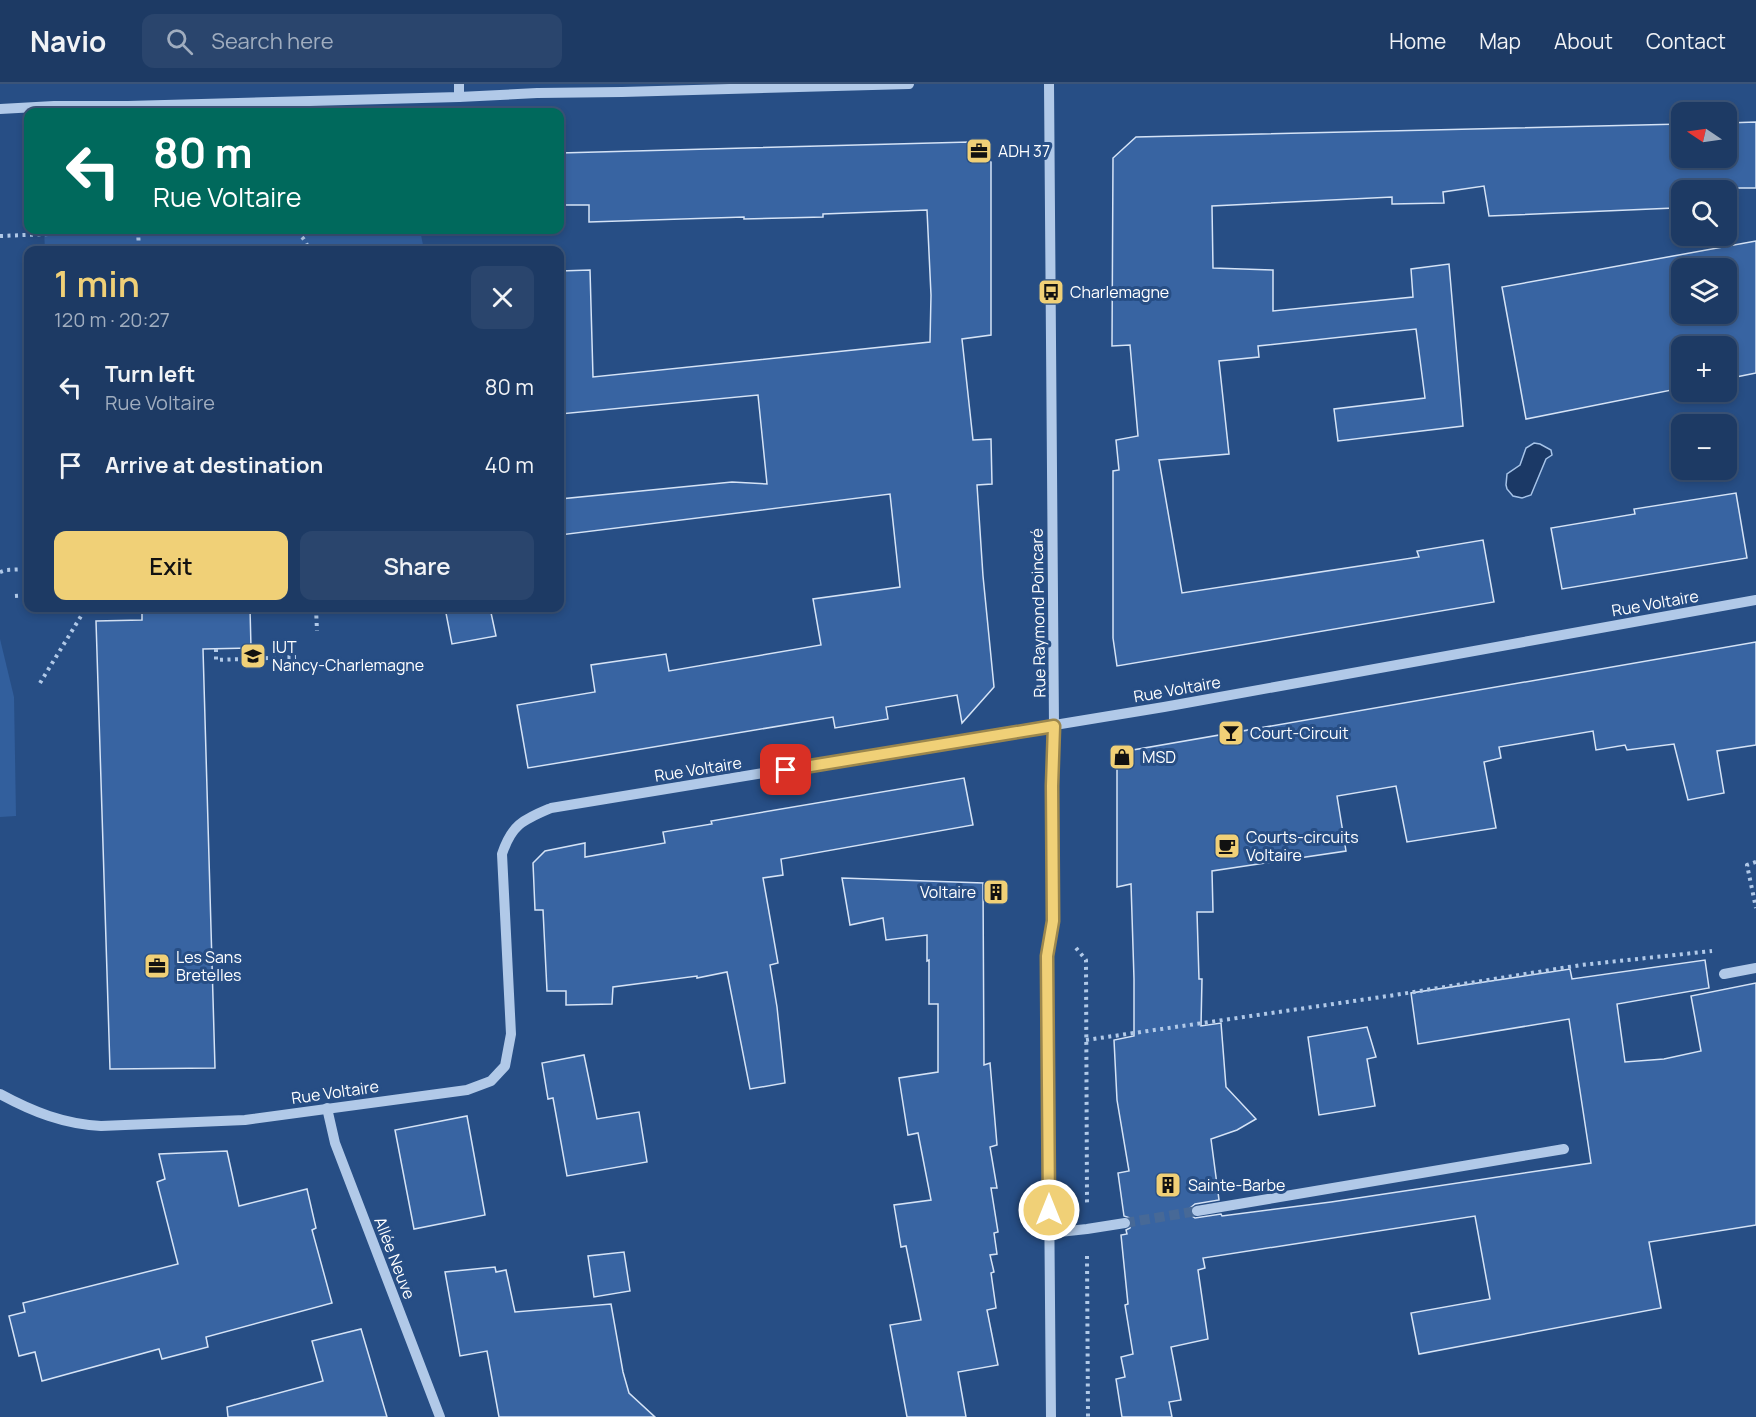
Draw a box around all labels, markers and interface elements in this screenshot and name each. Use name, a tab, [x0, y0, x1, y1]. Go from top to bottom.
search box	[142, 14, 562, 68]
text: Navio	[30, 22, 106, 60]
icon: search	[163, 25, 196, 58]
text: Search here	[211, 26, 334, 56]
text: Home	[1389, 27, 1446, 55]
text: Map	[1479, 27, 1521, 55]
text: About	[1554, 27, 1613, 55]
text: Contact	[1646, 27, 1726, 55]
north arrow	[1671, 102, 1737, 168]
map controls	[1671, 102, 1737, 480]
text: 80 m	[153, 123, 253, 181]
icon: left	[54, 132, 132, 210]
office icon: ADH 37	[964, 136, 994, 166]
place label: ADH 37	[998, 140, 1050, 162]
text: Rue Voltaire	[153, 178, 302, 215]
button: search	[1671, 180, 1737, 246]
button: layers	[1671, 258, 1737, 324]
text: 1 min	[54, 259, 140, 308]
button: close	[471, 266, 534, 329]
bus stop icon: Charlemagne	[1036, 277, 1066, 307]
place label: Charlemagne	[1070, 281, 1169, 303]
text: 120 m · 20:27	[54, 306, 170, 333]
button: +	[1671, 336, 1737, 402]
text: Turn left	[105, 359, 195, 389]
icon: left	[54, 371, 87, 404]
text: 80 m	[485, 372, 534, 402]
text: Rue Voltaire	[105, 389, 215, 416]
button: −	[1671, 414, 1737, 480]
icon: arrive	[54, 449, 87, 482]
text: Arrive at destination	[105, 450, 323, 480]
text: 40 m	[485, 450, 534, 480]
street label: Rue Raymond Poincaré	[1026, 528, 1050, 698]
button: Exit	[54, 531, 288, 600]
button: Share	[300, 531, 534, 600]
street label: Rue Voltaire	[1610, 585, 1700, 621]
place label: IUT Nancy-Charlemagne	[272, 636, 424, 676]
school or university icon: IUT Nancy-Charlemagne	[238, 641, 268, 671]
street label: Rue Voltaire	[1132, 671, 1222, 707]
bar icon: Court-Circuit	[1216, 718, 1246, 748]
place label: Court-Circuit	[1250, 722, 1349, 744]
shop icon: MSD	[1107, 742, 1137, 772]
pin	[760, 744, 811, 795]
place label: MSD	[1142, 746, 1176, 768]
street label: Rue Voltaire	[653, 751, 743, 787]
icon: arrive	[769, 753, 802, 786]
place label: Courts-circuits Voltaire	[1246, 826, 1359, 866]
cafe icon: Courts-circuits Voltaire	[1212, 831, 1242, 861]
building icon: Voltaire	[981, 877, 1011, 907]
place label: Voltaire	[920, 881, 976, 903]
place label: Les Sans Bretelles	[176, 946, 242, 986]
office icon: Les Sans Bretelles	[142, 951, 172, 981]
street label: Rue Voltaire	[290, 1075, 380, 1109]
building icon: Sainte-Barbe	[1153, 1170, 1183, 1200]
place label: Sainte-Barbe	[1188, 1174, 1285, 1196]
position arrow	[1017, 1178, 1081, 1242]
street label: Allée Neuve	[369, 1214, 421, 1302]

